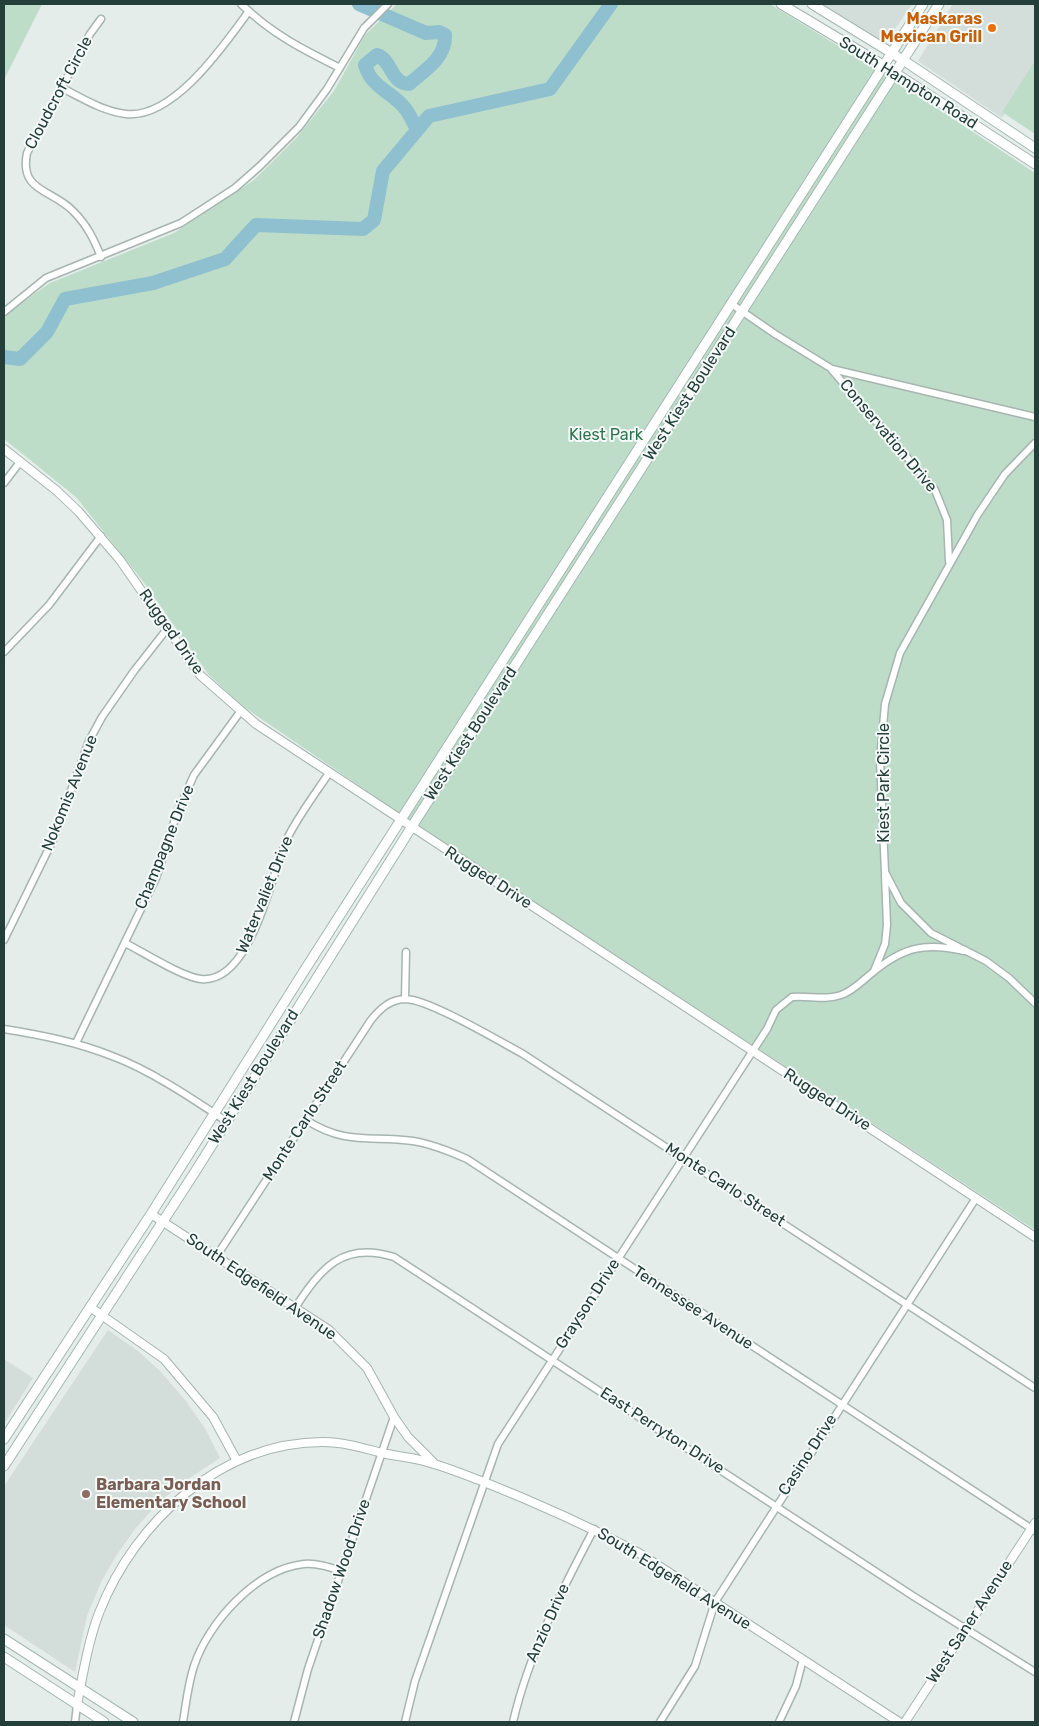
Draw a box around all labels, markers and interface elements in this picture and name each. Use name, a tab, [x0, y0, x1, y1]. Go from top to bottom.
place label: Maskaras Mexican Grill	[880, 9, 982, 47]
marker: Maskaras Mexican Grill	[986, 22, 998, 34]
street label: Cloudcroft Circle	[21, 33, 97, 153]
street label: South Hampton Road	[835, 33, 981, 133]
street label: West Kiest Boulevard	[640, 324, 740, 464]
street label: Conservation Drive	[835, 376, 941, 496]
park label: Kiest Park	[569, 425, 643, 445]
street label: Rugged Drive	[134, 585, 208, 679]
street label: West Kiest Boulevard	[421, 664, 521, 804]
street label: Kiest Park Circle	[874, 723, 894, 843]
street label: Nokomis Avenue	[38, 732, 102, 854]
street label: Champagne Drive	[131, 782, 199, 912]
street label: Watervaliet Drive	[233, 833, 297, 957]
street label: Rugged Drive	[441, 843, 535, 913]
street label: West Kiest Boulevard	[205, 1006, 303, 1148]
street label: Monte Carlo Street	[259, 1057, 351, 1185]
street label: Rugged Drive	[780, 1065, 874, 1135]
street label: Monte Carlo Street	[661, 1139, 789, 1231]
street label: South Edgefield Avenue	[182, 1229, 340, 1345]
street label: Grayson Drive	[552, 1255, 624, 1353]
street label: Tennessee Avenue	[629, 1262, 757, 1354]
street label: East Perryton Drive	[596, 1384, 728, 1478]
street label: Casino Drive	[775, 1411, 841, 1499]
place label: Barbara Jordan Elementary School	[96, 1475, 246, 1513]
marker: Barbara Jordan Elementary School	[80, 1488, 92, 1500]
street label: Shadow Wood Drive	[309, 1497, 375, 1641]
street label: South Edgefield Avenue	[594, 1524, 754, 1634]
street label: West Saner Avenue	[923, 1557, 1017, 1687]
street label: Anzio Drive	[522, 1581, 574, 1665]

